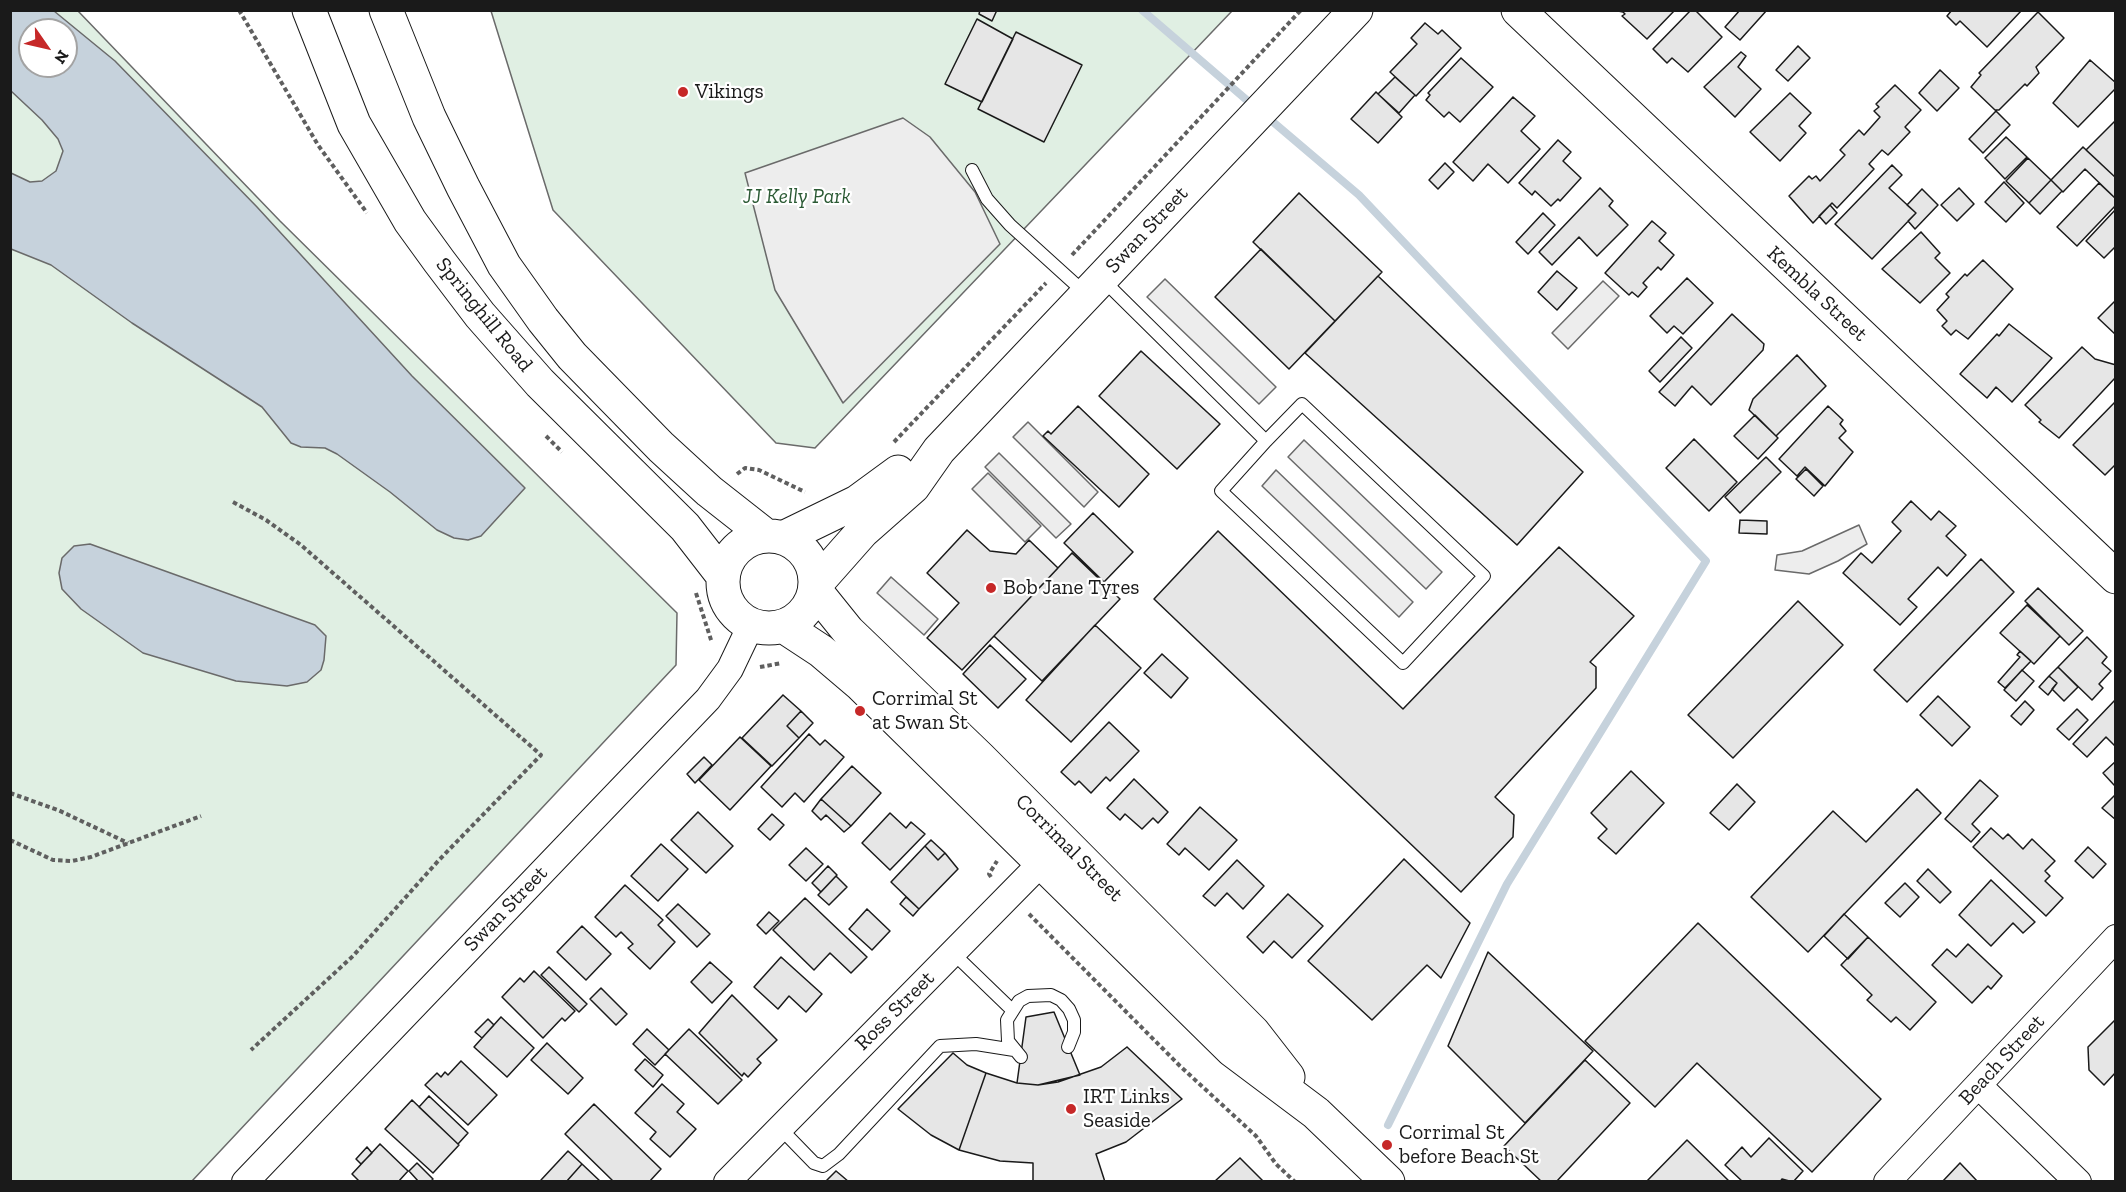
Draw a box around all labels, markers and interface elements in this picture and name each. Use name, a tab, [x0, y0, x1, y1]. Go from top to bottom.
north arrow	[18, 18, 78, 78]
text: N	[50, 47, 73, 68]
place label: Vikings	[695, 79, 764, 105]
marker: Vikings	[676, 85, 690, 99]
street label: Swan Street	[1100, 181, 1194, 279]
park label: JJ Kelly Park	[743, 184, 851, 210]
street label: Kembla Street	[1762, 241, 1872, 347]
street label: Springhill Road	[430, 253, 538, 377]
place label: Bob Jane Tyres	[1003, 575, 1139, 601]
marker: Bob Jane Tyres	[984, 581, 998, 595]
place label: Corrimal St at Swan St	[872, 686, 977, 736]
marker: Corrimal St at Swan St	[853, 704, 867, 718]
street label: Corrimal Street	[1010, 789, 1128, 907]
street label: Swan Street	[459, 861, 553, 957]
street label: Ross Street	[850, 966, 940, 1056]
street label: Beach Street	[1954, 1010, 2050, 1110]
place label: IRT Links Seaside	[1083, 1084, 1170, 1134]
marker: IRT Links Seaside	[1064, 1102, 1078, 1116]
place label: Corrimal St before Beach St	[1399, 1120, 1539, 1170]
marker: Corrimal St before Beach St	[1380, 1138, 1394, 1152]

